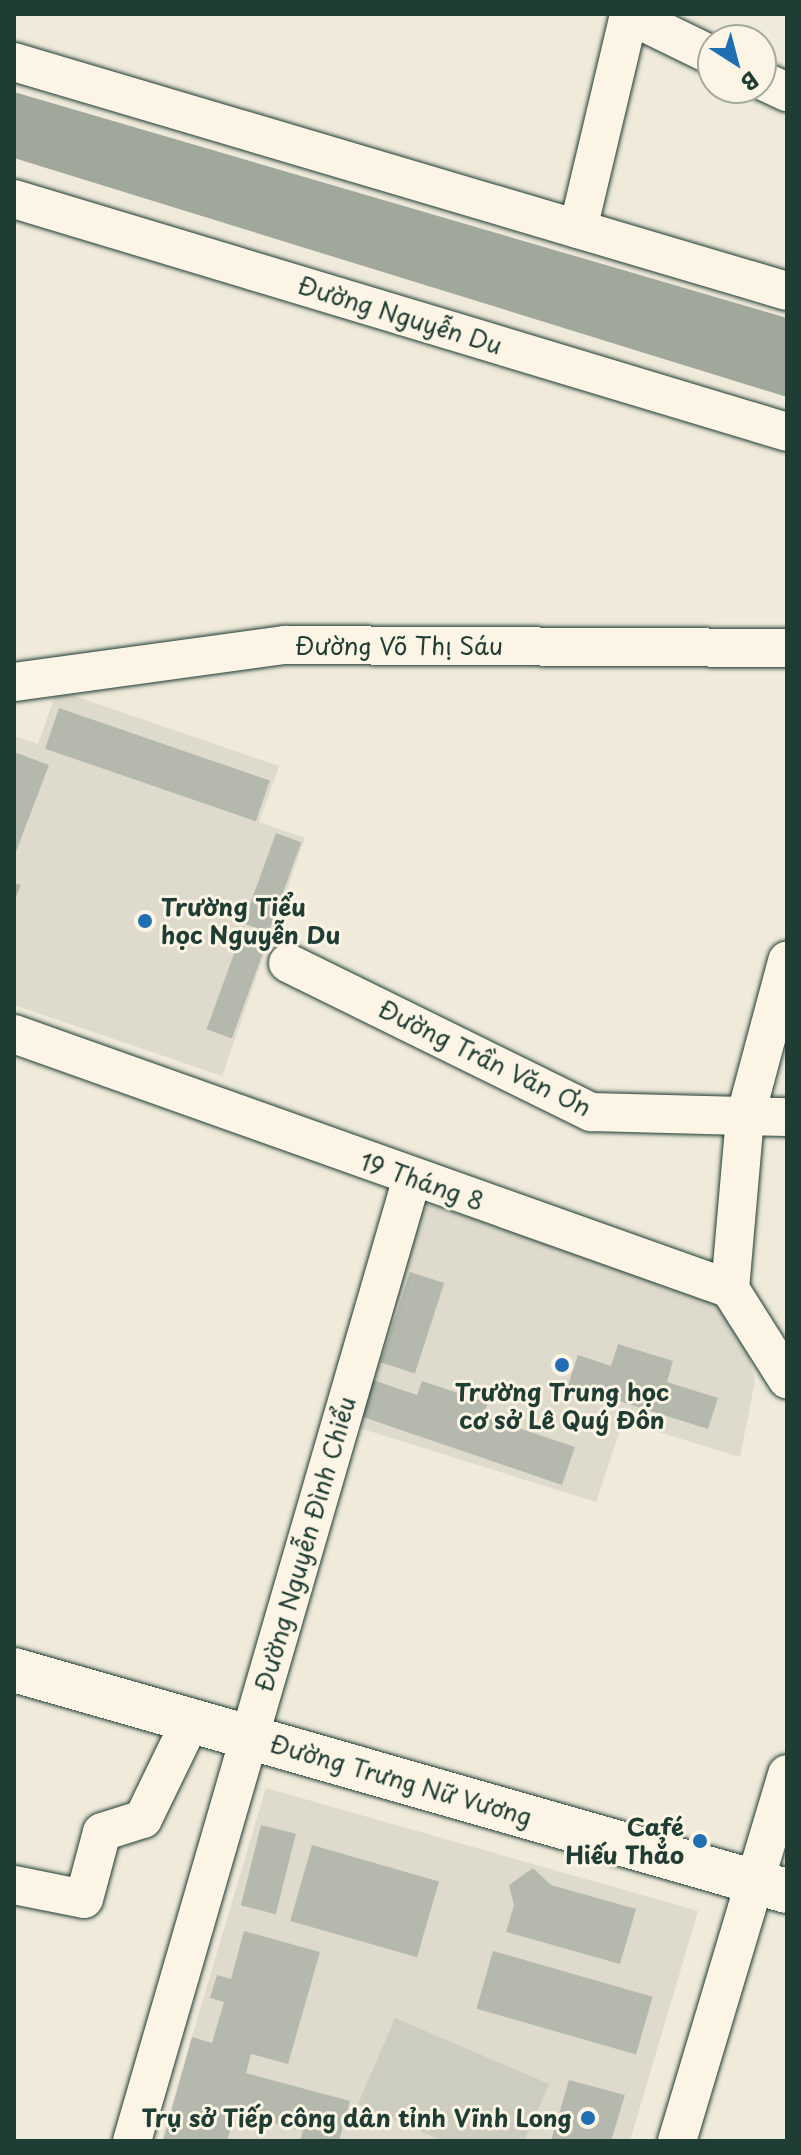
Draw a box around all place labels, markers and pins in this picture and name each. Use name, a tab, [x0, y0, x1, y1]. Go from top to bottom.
place label: Trường Tiểu học Nguyễn Du	[161, 893, 343, 949]
marker: Trường Tiểu học Nguyễn Du	[136, 912, 154, 930]
marker: Trường Trung học cơ sở Lê Quý Đôn	[553, 1356, 571, 1374]
place label: Trường Trung học cơ sở Lê Quý Đôn	[454, 1378, 670, 1434]
place label: Café Hiếu Thẳo	[563, 1813, 684, 1869]
marker: Café Hiếu Thẳo	[691, 1832, 709, 1850]
place label: Trụ sở Tiếp công dân tỉnh Vĩnh Long	[138, 2104, 572, 2132]
marker: Trụ sở Tiếp công dân tỉnh Vĩnh Long	[579, 2109, 597, 2127]

